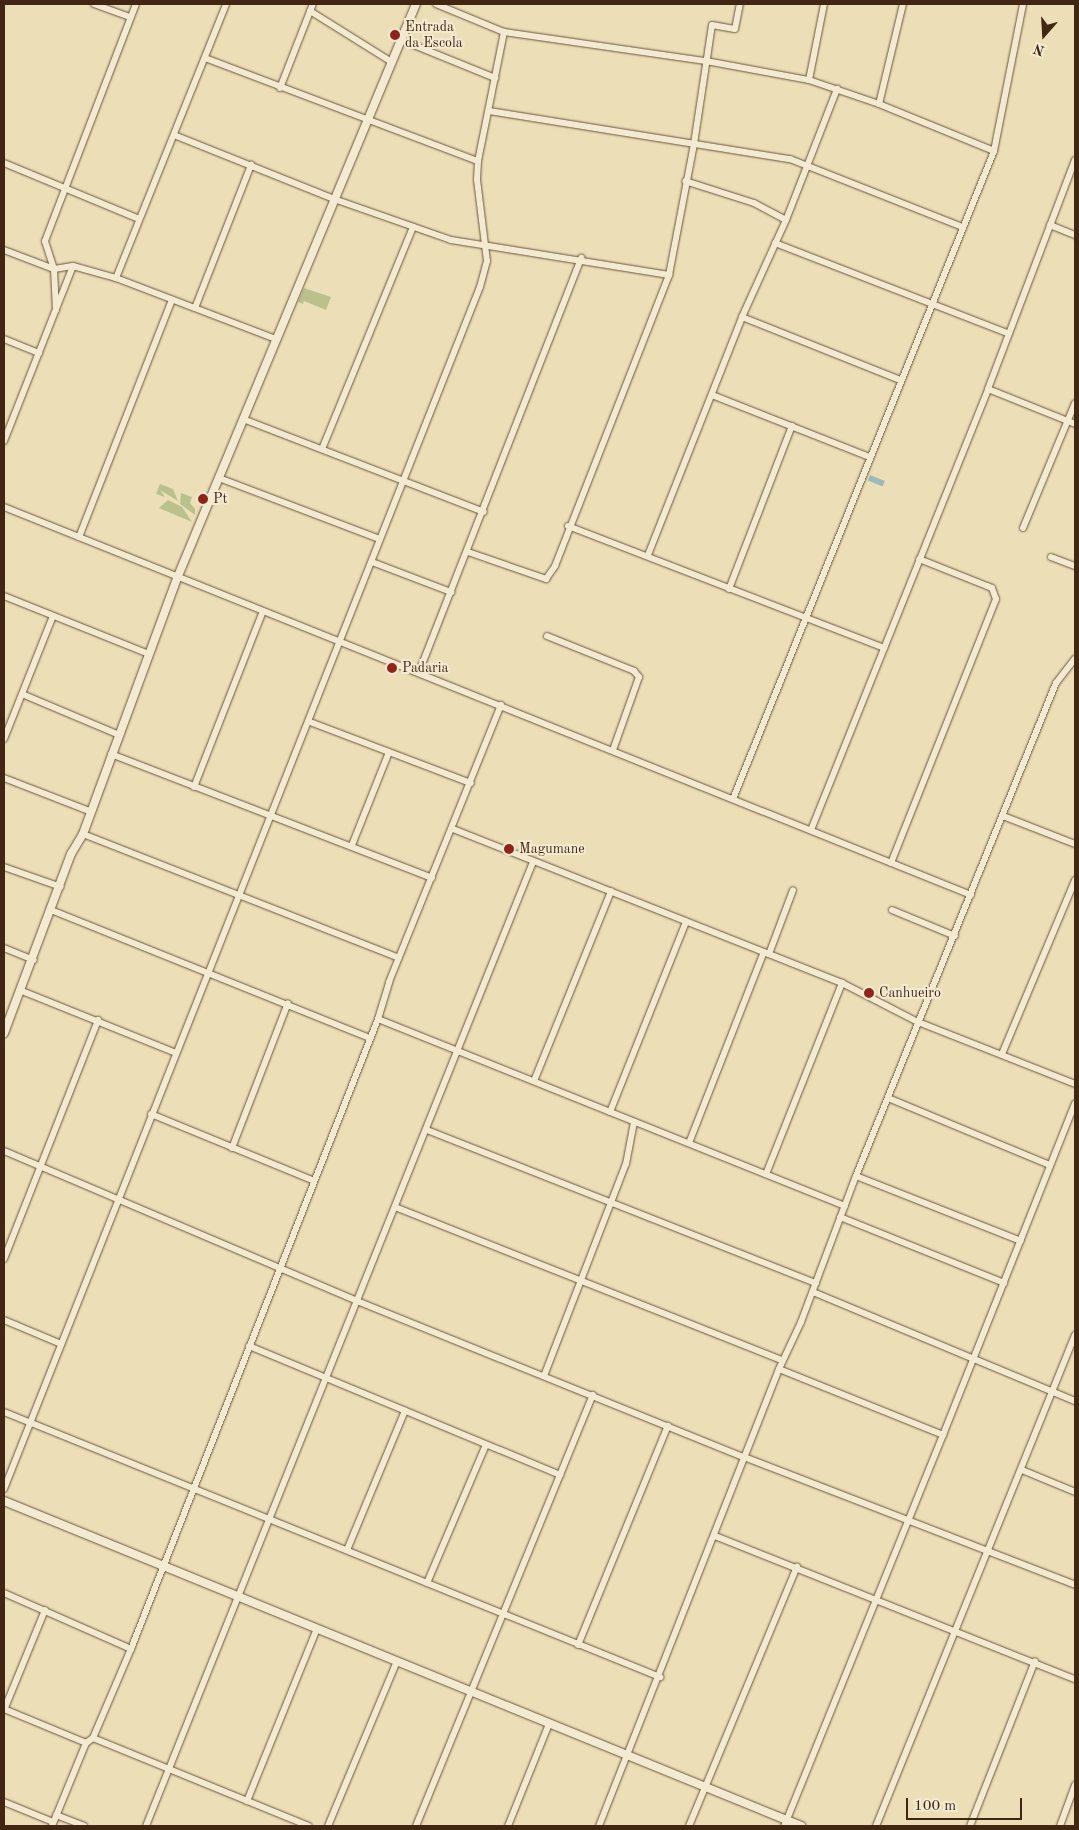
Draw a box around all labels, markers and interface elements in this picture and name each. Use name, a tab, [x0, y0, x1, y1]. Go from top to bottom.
north arrow	[1019, 10, 1069, 60]
place label: Entrada da Escola	[405, 19, 463, 52]
marker: Entrada da Escola	[389, 29, 401, 41]
text: N	[1032, 41, 1046, 58]
place label: Pt	[213, 491, 227, 507]
marker: Pt	[197, 493, 209, 505]
place label: Padaria	[402, 660, 448, 676]
marker: Padaria	[386, 662, 398, 674]
place label: Magumane	[519, 841, 585, 857]
marker: Magumane	[503, 843, 515, 855]
place label: Canhueiro	[879, 985, 941, 1001]
marker: Canhueiro	[863, 987, 875, 999]
scale bar	[909, 1788, 1025, 1820]
text: 100 m	[914, 1799, 956, 1814]

